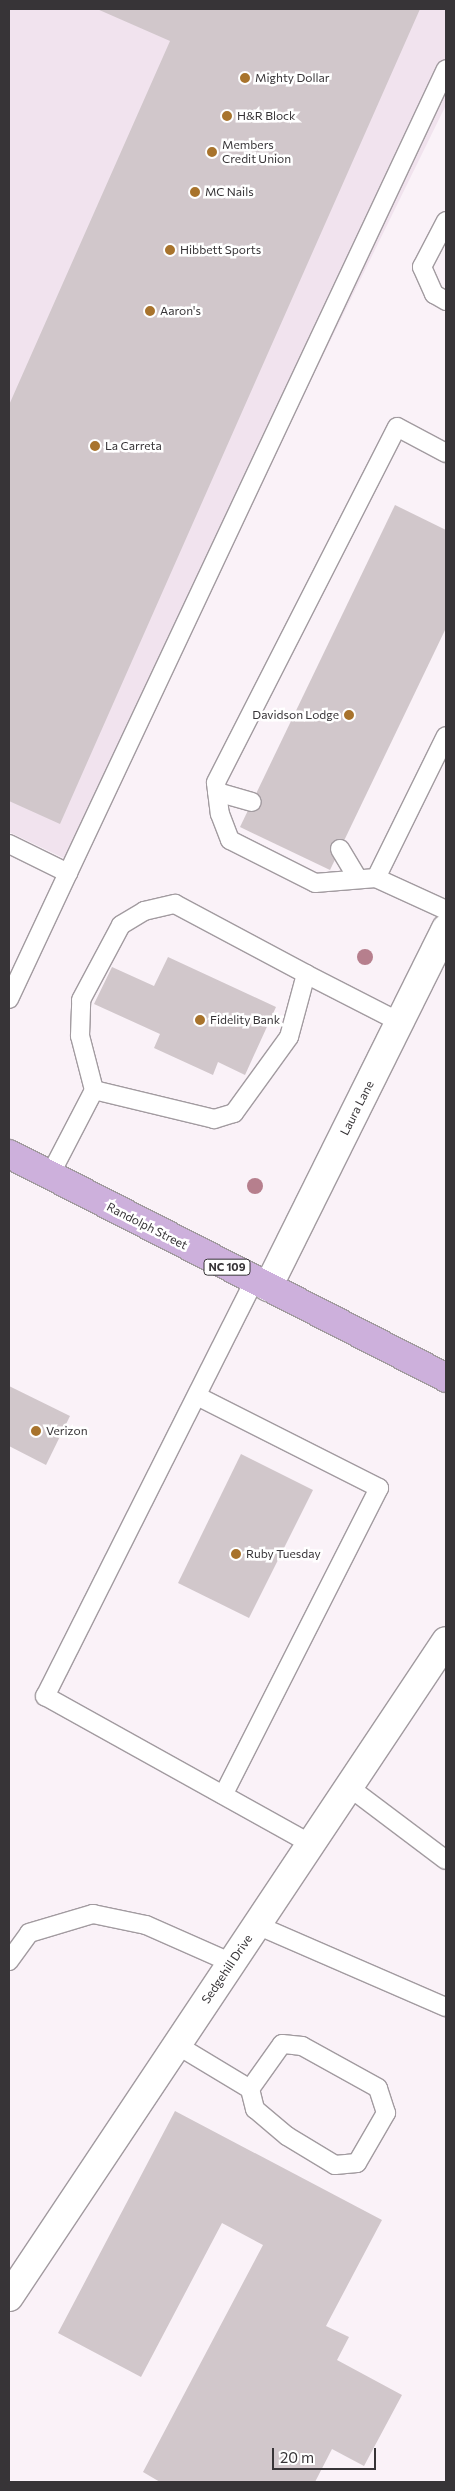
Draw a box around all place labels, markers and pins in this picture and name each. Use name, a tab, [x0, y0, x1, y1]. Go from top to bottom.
place label: Mighty Dollar	[255, 71, 330, 85]
marker: Mighty Dollar	[239, 72, 251, 84]
place label: H&R Block	[237, 109, 296, 123]
marker: H&R Block	[221, 110, 233, 122]
place label: Members Credit Union	[222, 138, 291, 166]
marker: Members Credit Union	[206, 146, 218, 158]
place label: MC Nails	[205, 185, 254, 199]
marker: MC Nails	[189, 186, 201, 198]
place label: Hibbett Sports	[180, 243, 261, 257]
marker: Hibbett Sports	[164, 244, 176, 256]
place label: Aaron's	[160, 304, 201, 318]
marker: Aaron's	[144, 305, 156, 317]
place label: La Carreta	[105, 439, 162, 453]
marker: La Carreta	[89, 440, 101, 452]
place label: Davidson Lodge	[252, 708, 339, 722]
marker: Davidson Lodge	[343, 709, 355, 721]
place label: Fidelity Bank	[210, 1013, 280, 1027]
marker: Fidelity Bank	[194, 1014, 206, 1026]
place label: Verizon	[46, 1424, 88, 1438]
marker: Verizon	[30, 1425, 42, 1437]
place label: Ruby Tuesday	[246, 1547, 321, 1561]
marker: Ruby Tuesday	[230, 1548, 242, 1560]

